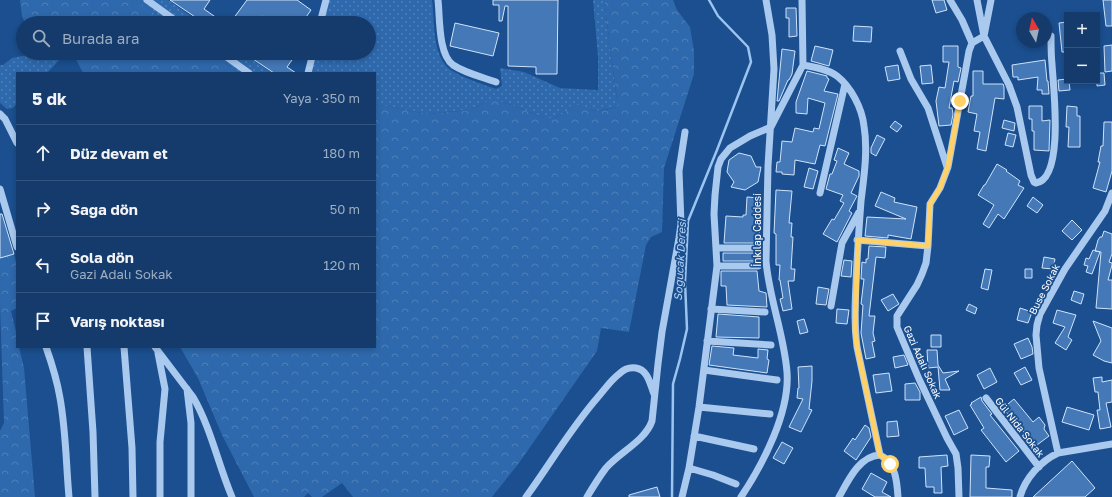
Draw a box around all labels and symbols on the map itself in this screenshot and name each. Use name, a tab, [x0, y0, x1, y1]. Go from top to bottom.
north arrow	[1016, 12, 1052, 48]
route end	[951, 92, 969, 110]
street label: İnkılap Caddesi	[750, 193, 763, 267]
water label: Soğucak Deresi	[671, 217, 689, 301]
street label: Buse Sokak	[1026, 261, 1062, 316]
street label: Gazi Adalı Sokak	[901, 323, 945, 401]
street label: Gül Nida Sokak	[993, 395, 1047, 460]
route start	[881, 455, 899, 473]

